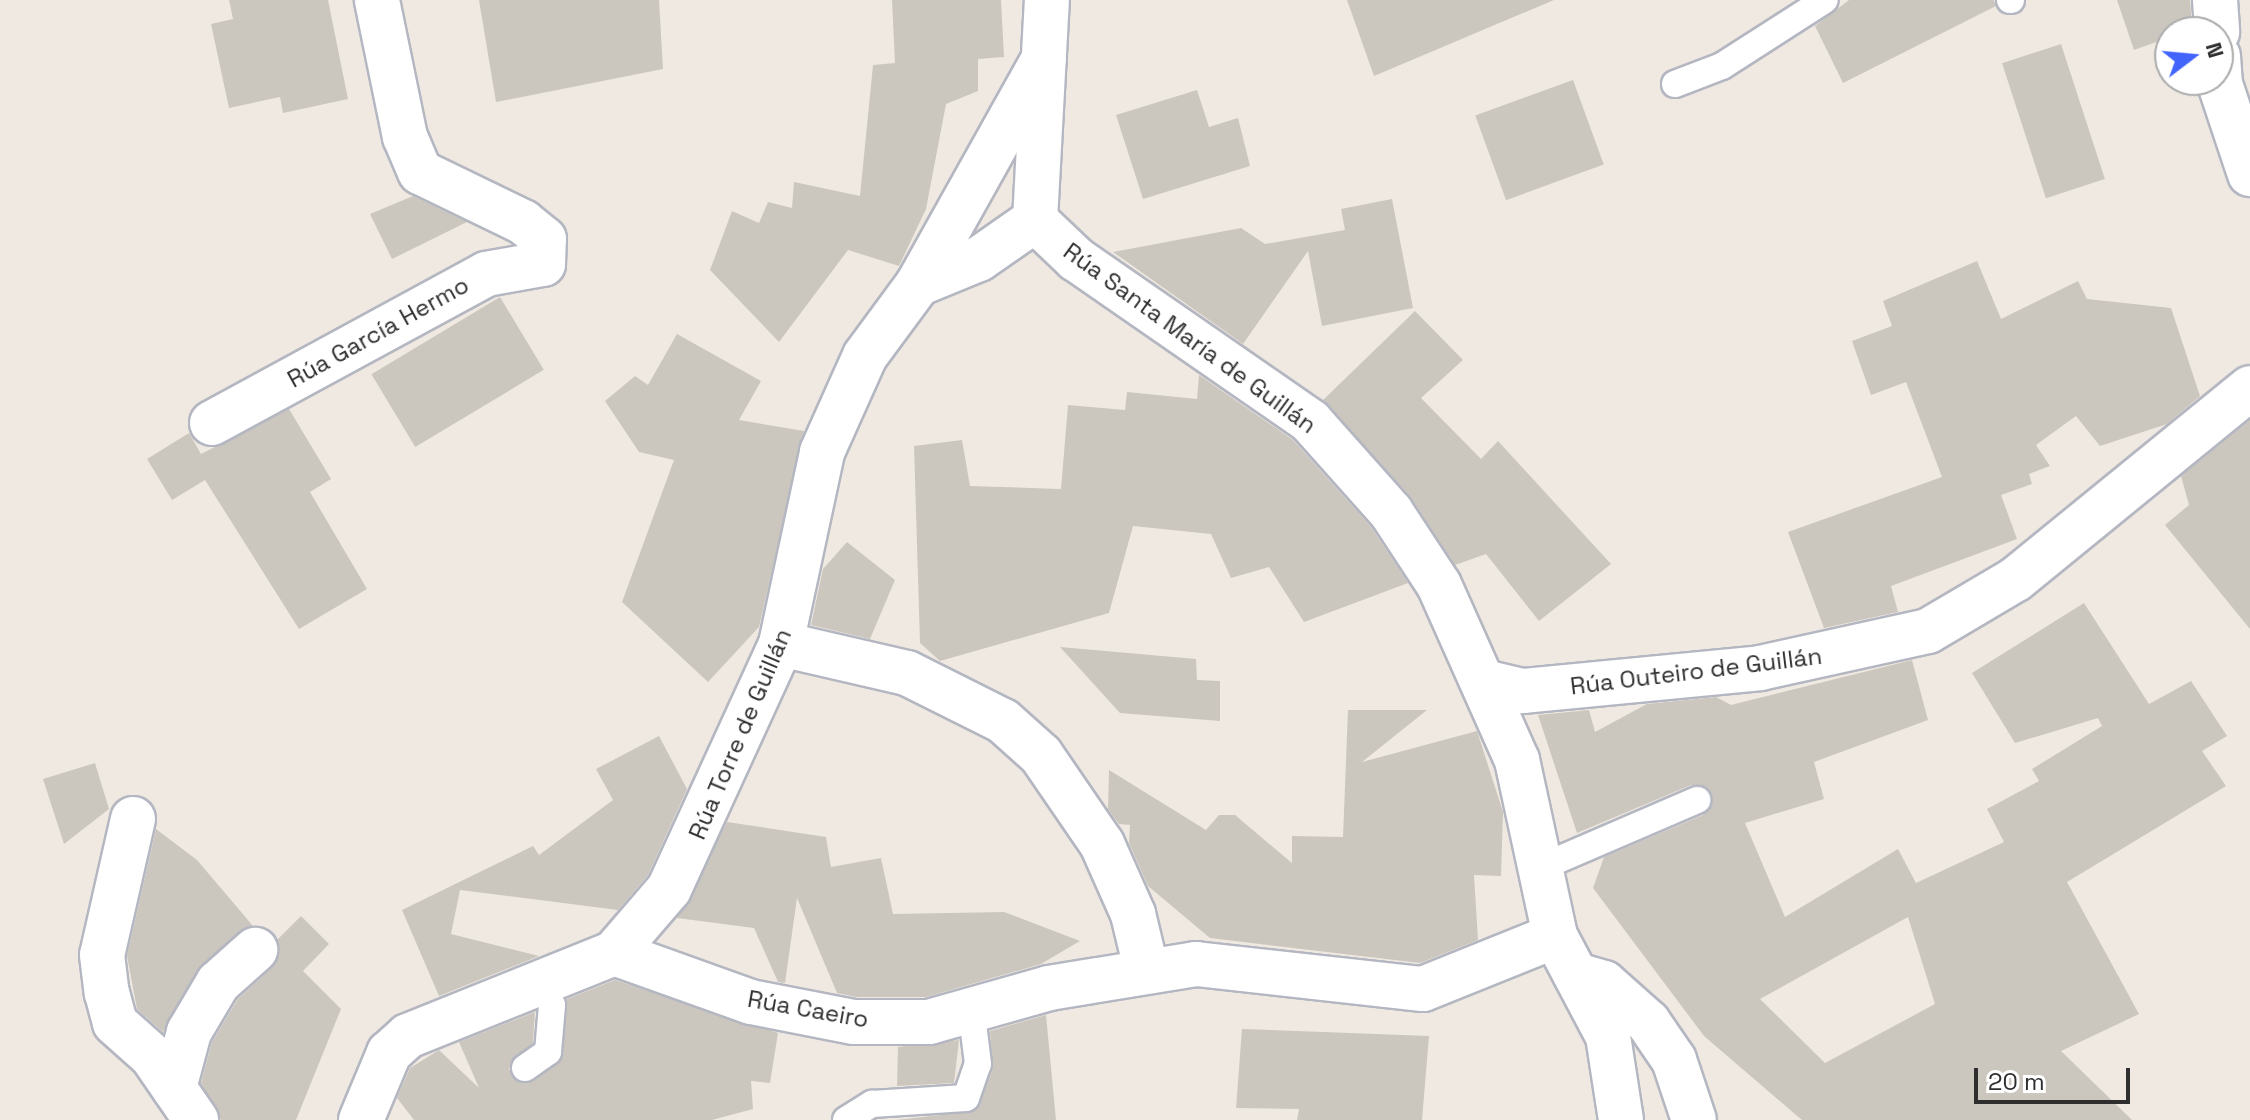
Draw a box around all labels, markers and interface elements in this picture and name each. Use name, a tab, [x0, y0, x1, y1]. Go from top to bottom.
north arrow	[2154, 16, 2234, 96]
text: N	[2200, 39, 2231, 61]
street label: Rúa Santa María de Guillán	[1058, 237, 1322, 439]
street label: Rúa García Hermo	[282, 270, 474, 394]
street label: Rúa Torre de Guillán	[682, 624, 798, 844]
street label: Rúa Outeiro de Guillán	[1569, 641, 1823, 701]
street label: Rúa Caeiro	[745, 984, 871, 1034]
scale bar	[1978, 1052, 2134, 1102]
text: 20 m	[1988, 1066, 2045, 1097]

